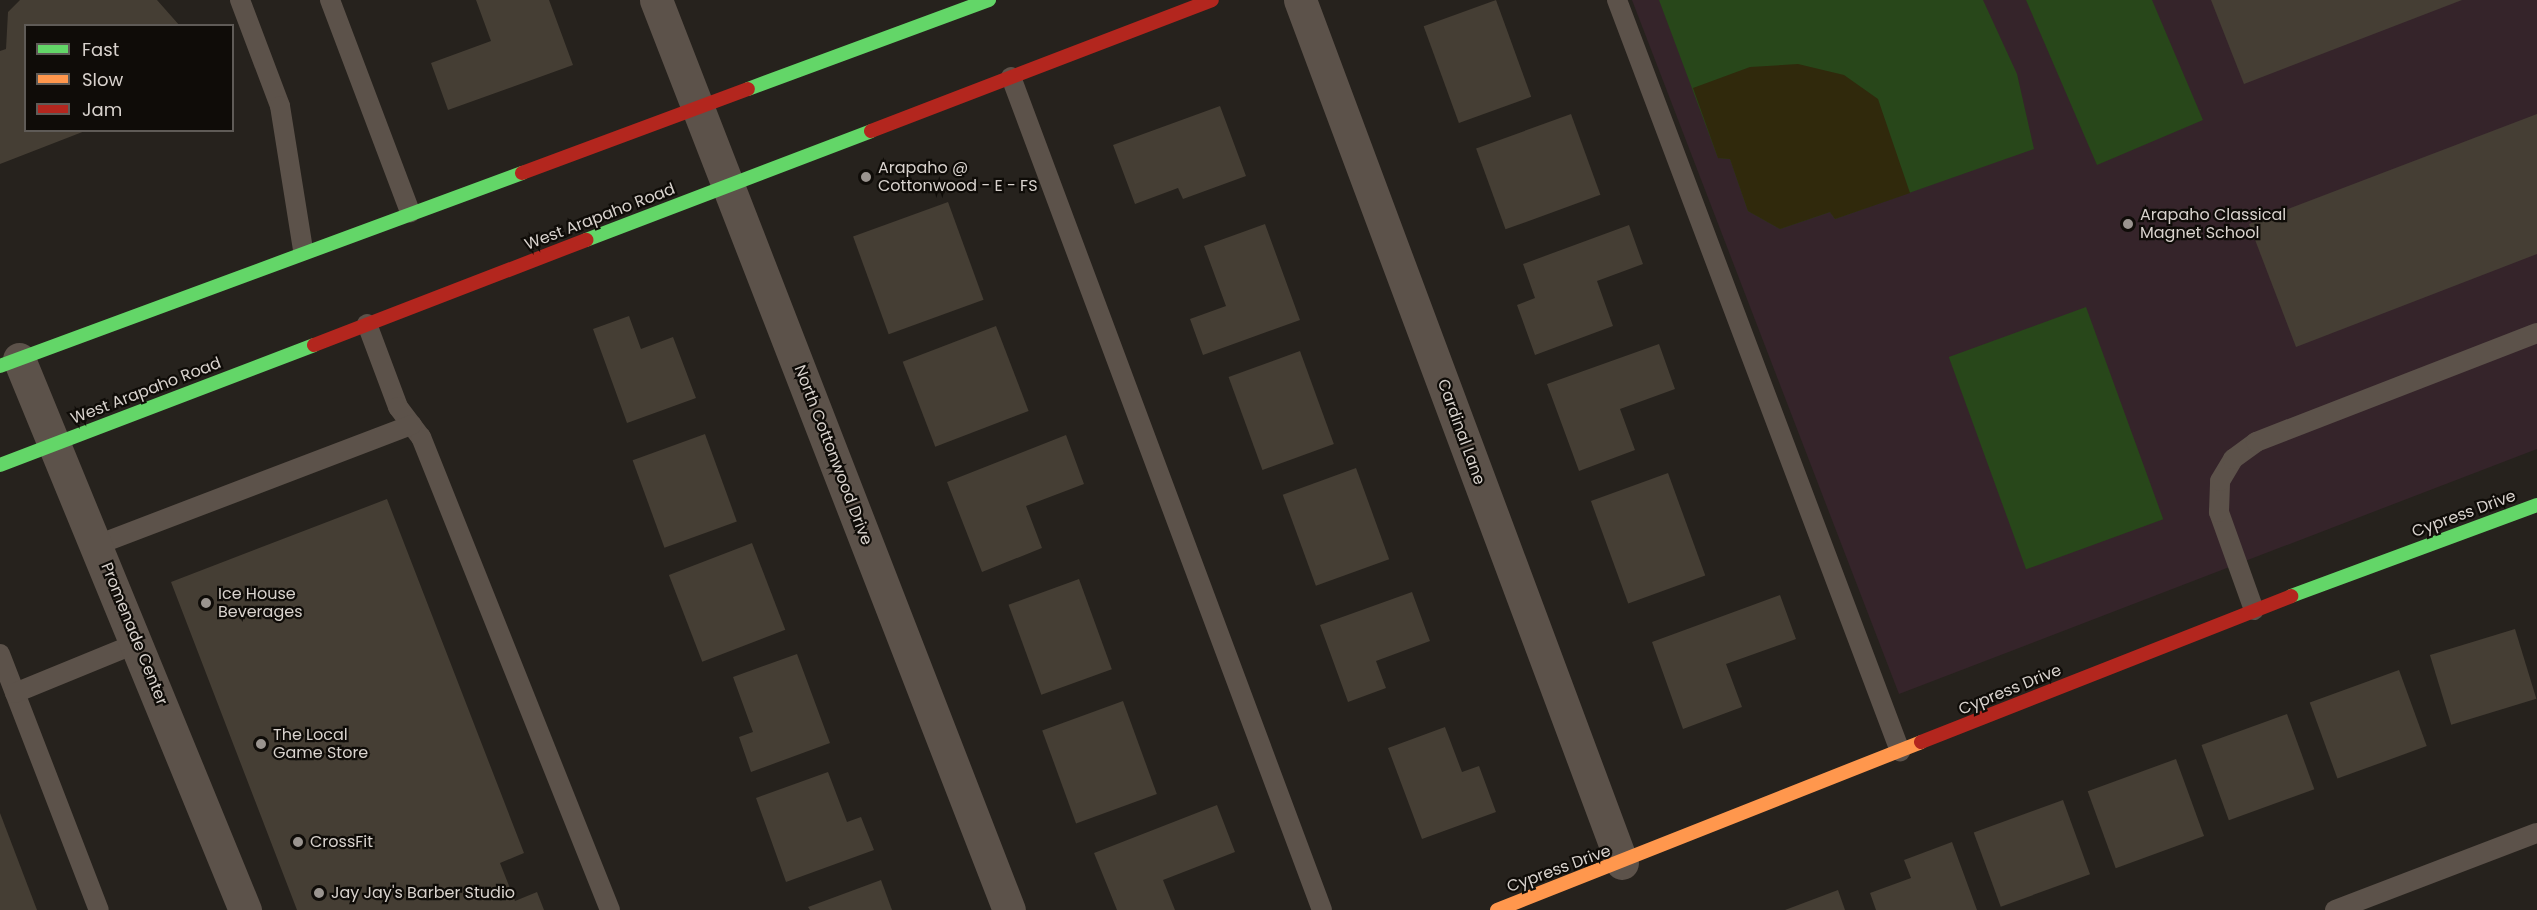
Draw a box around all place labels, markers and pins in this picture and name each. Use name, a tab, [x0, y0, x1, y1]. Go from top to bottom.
place label: Arapaho @ Cottonwood - E - FS	[878, 158, 1038, 196]
marker: Arapaho @ Cottonwood - E - FS	[859, 170, 873, 184]
place label: Arapaho Classical Magnet School	[2140, 205, 2286, 243]
marker: Arapaho Classical Magnet School	[2121, 217, 2135, 231]
place label: Ice House Beverages	[218, 584, 302, 622]
marker: Ice House Beverages	[199, 596, 213, 610]
place label: The Local Game Store	[273, 725, 368, 763]
marker: The Local Game Store	[254, 737, 268, 751]
place label: CrossFit	[310, 832, 373, 852]
marker: CrossFit	[291, 835, 305, 849]
place label: Jay Jay's Barber Studio	[331, 883, 515, 903]
marker: Jay Jay's Barber Studio	[312, 886, 326, 900]

